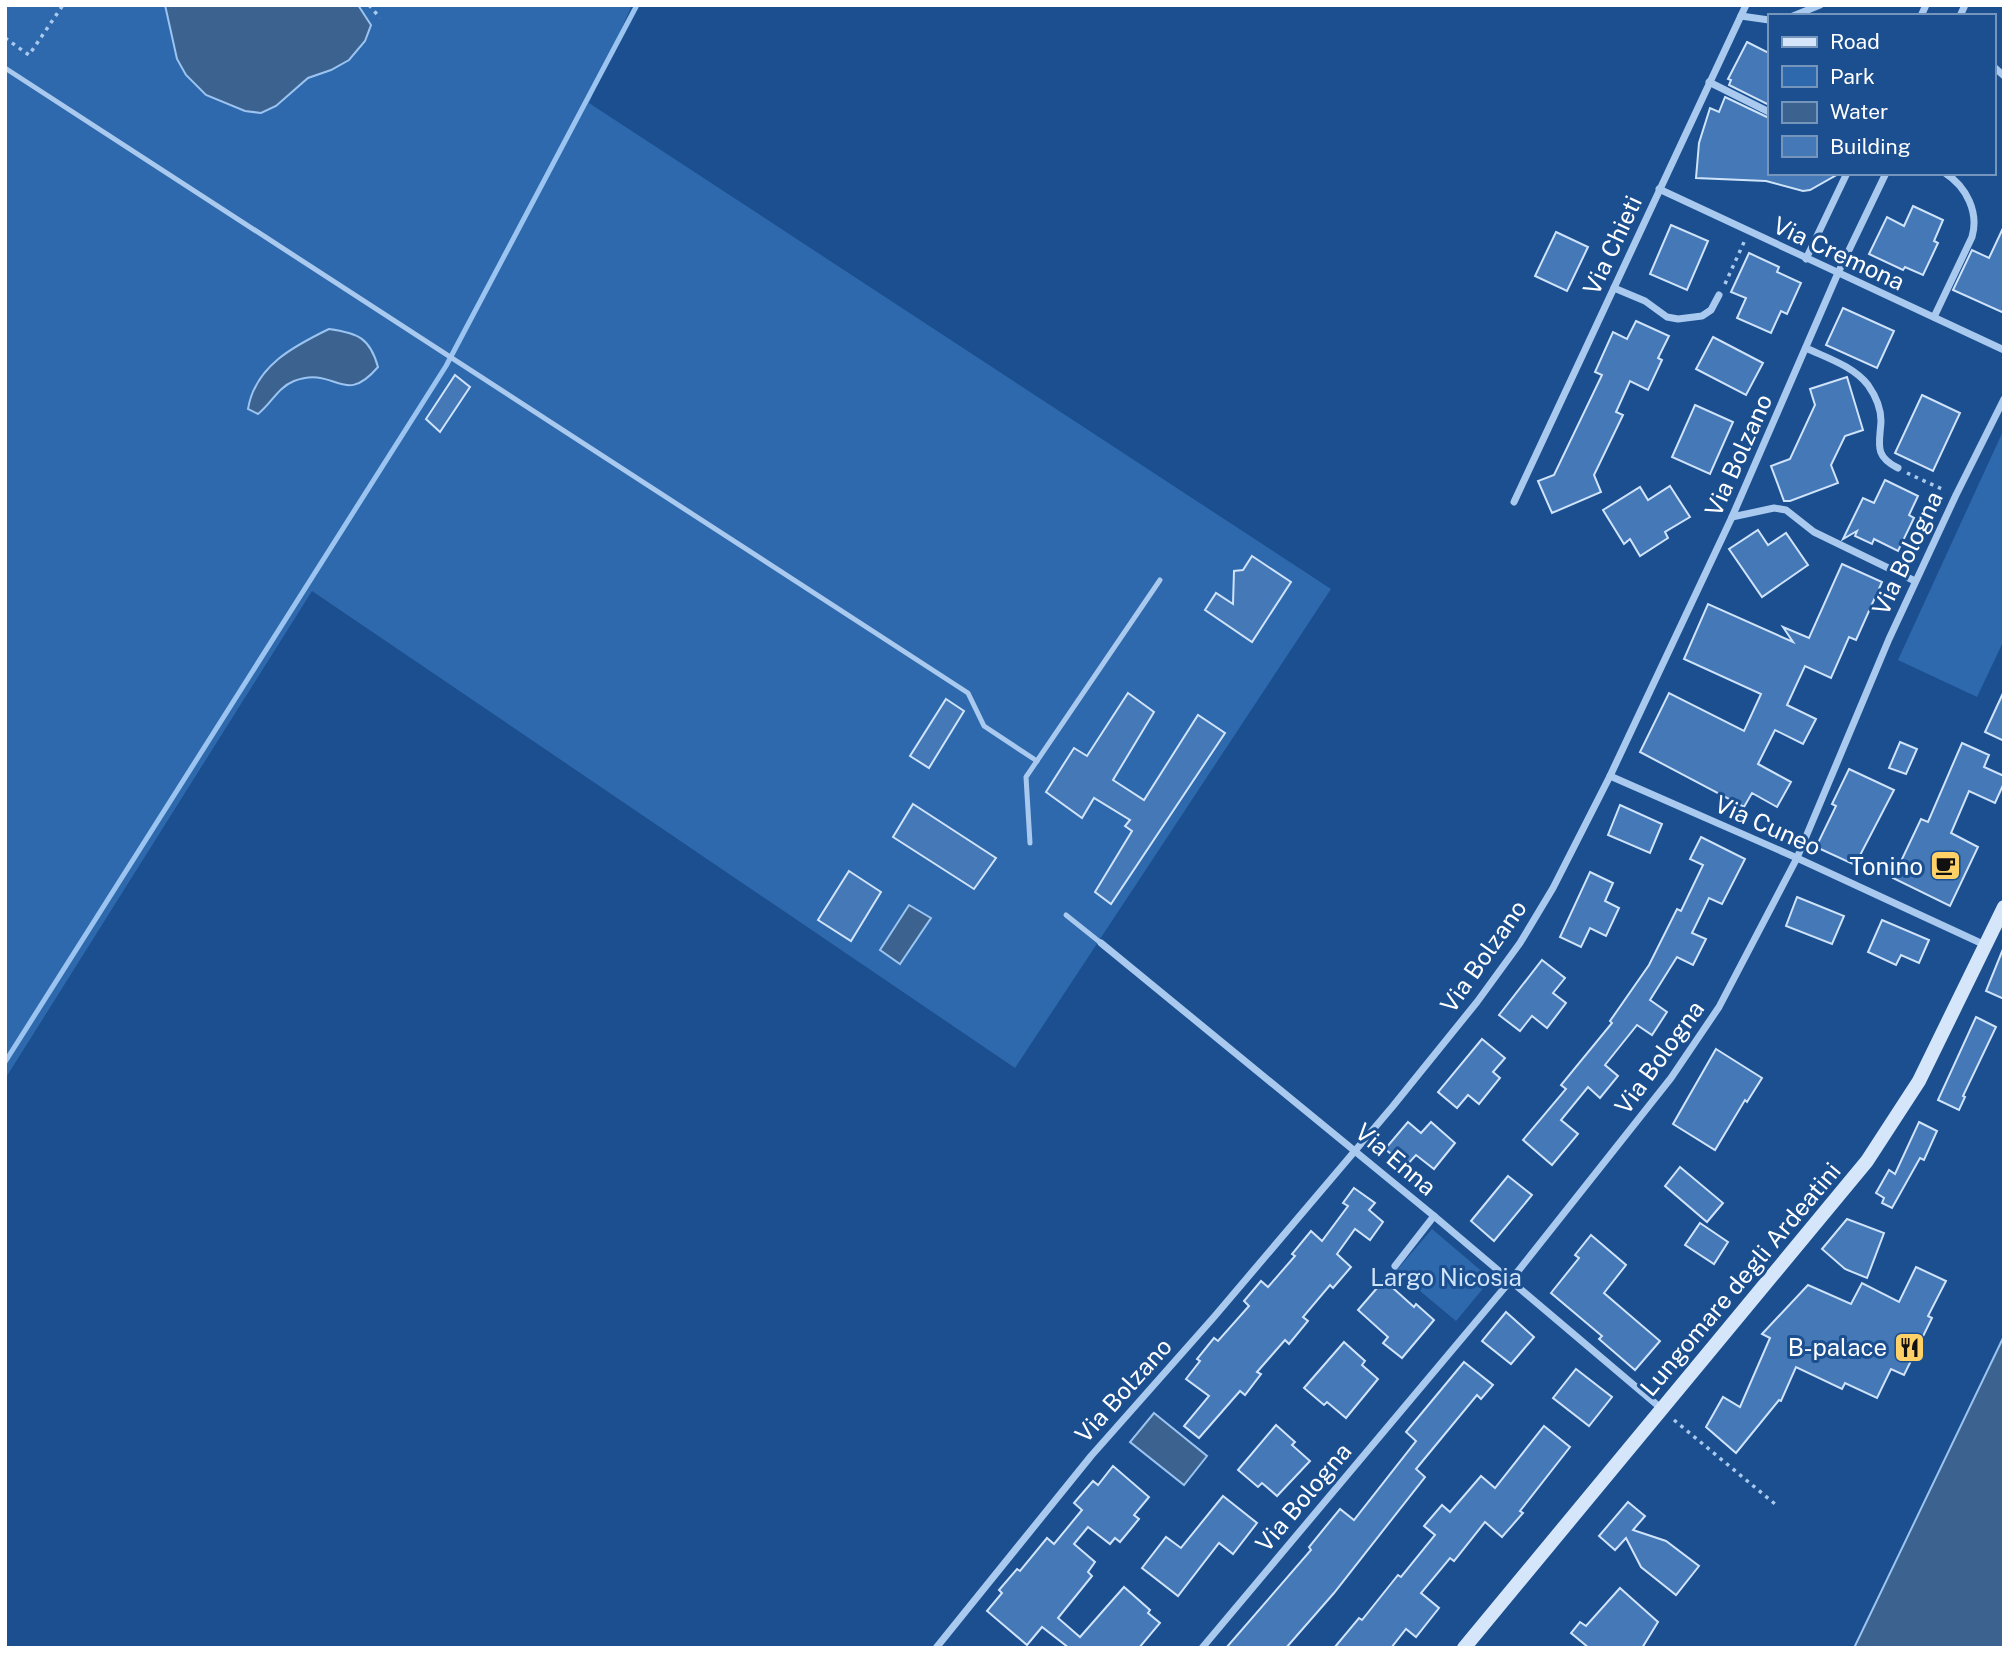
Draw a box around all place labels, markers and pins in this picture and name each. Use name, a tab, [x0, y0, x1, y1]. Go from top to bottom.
cafe icon: Tonino	[1929, 849, 1963, 883]
place label: Tonino	[1849, 852, 1923, 880]
restaurant icon: B-palace	[1893, 1330, 1927, 1364]
place label: B-palace	[1788, 1333, 1887, 1361]

